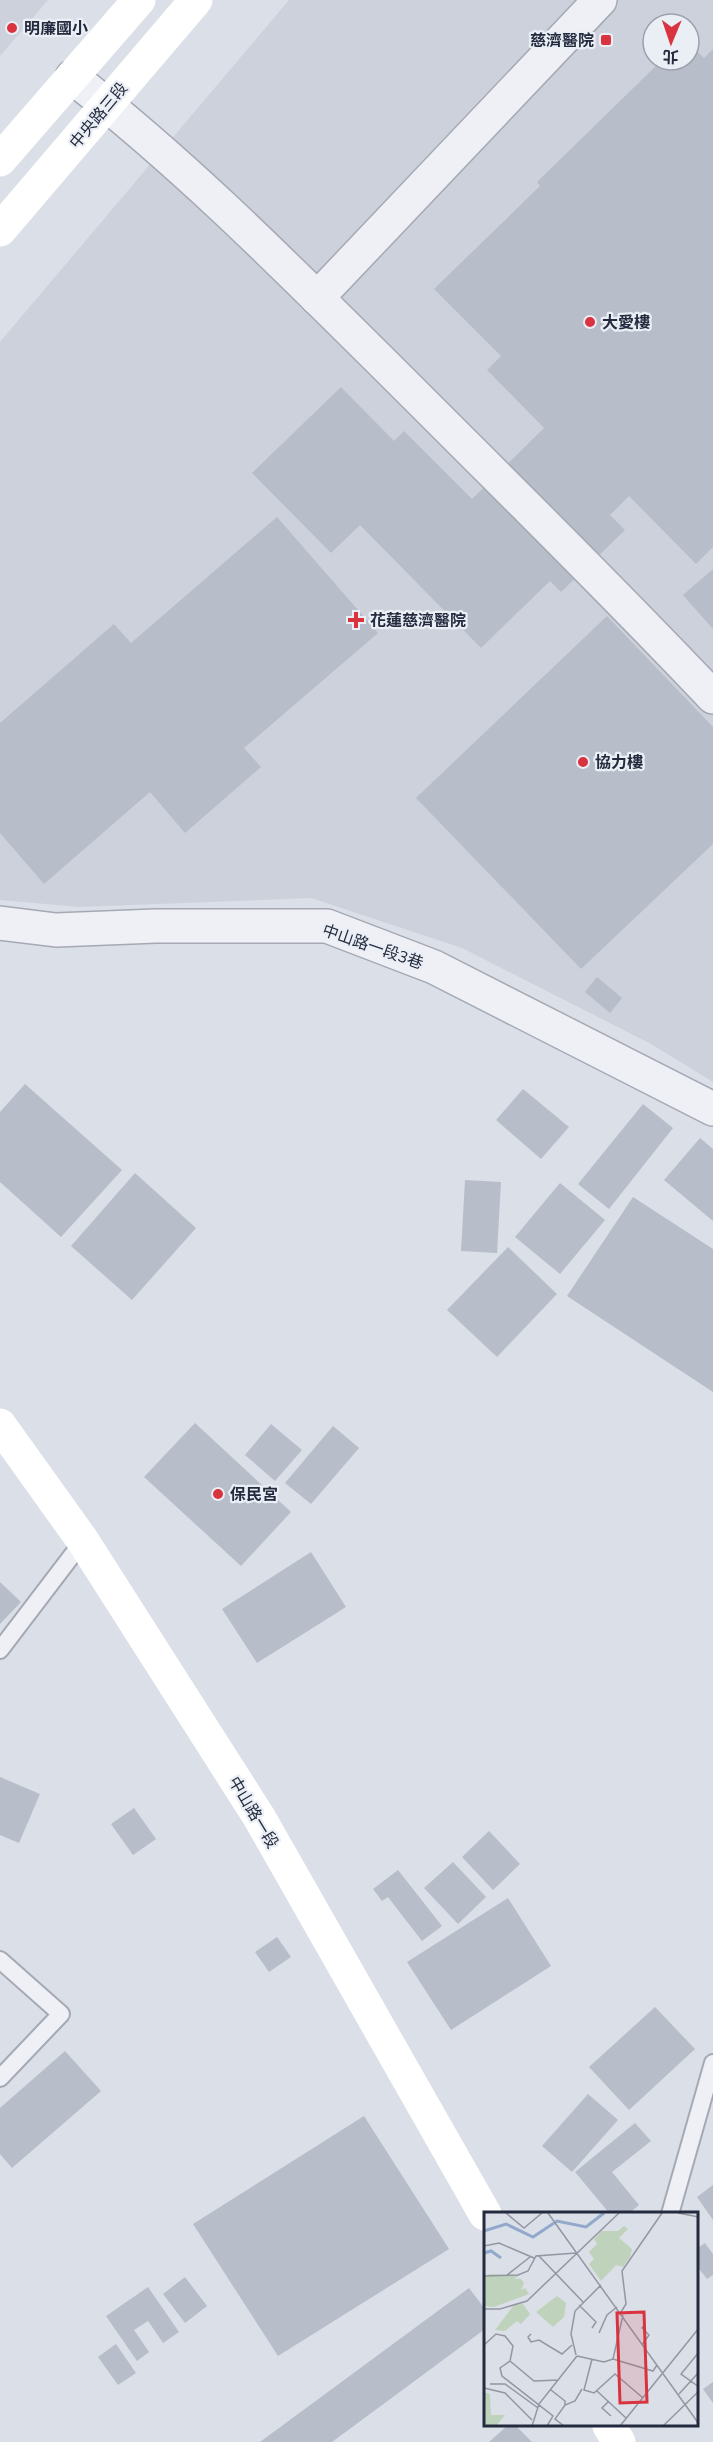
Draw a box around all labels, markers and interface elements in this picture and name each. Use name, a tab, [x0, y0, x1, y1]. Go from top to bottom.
north arrow	[641, 12, 701, 72]
place label: 明廉國小	[24, 18, 88, 40]
marker: 明廉國小	[5, 21, 19, 35]
place label: 慈濟醫院	[530, 30, 594, 52]
marker: 慈濟醫院	[599, 33, 613, 47]
text: 北	[662, 45, 679, 67]
street label: 中央路三段	[65, 78, 133, 153]
place label: 大愛樓	[602, 312, 650, 334]
marker: 大愛樓	[583, 315, 597, 329]
place label: 花蓮慈濟醫院	[370, 610, 466, 632]
marker: 花蓮慈濟醫院	[347, 611, 365, 629]
place label: 協力樓	[595, 752, 643, 774]
marker: 協力樓	[576, 755, 590, 769]
street label: 中山路一段3巷	[319, 919, 426, 975]
place label: 保民宮	[230, 1484, 278, 1506]
marker: 保民宮	[211, 1487, 225, 1501]
street label: 中山路一段	[223, 1773, 283, 1852]
inset map	[484, 2212, 698, 2427]

